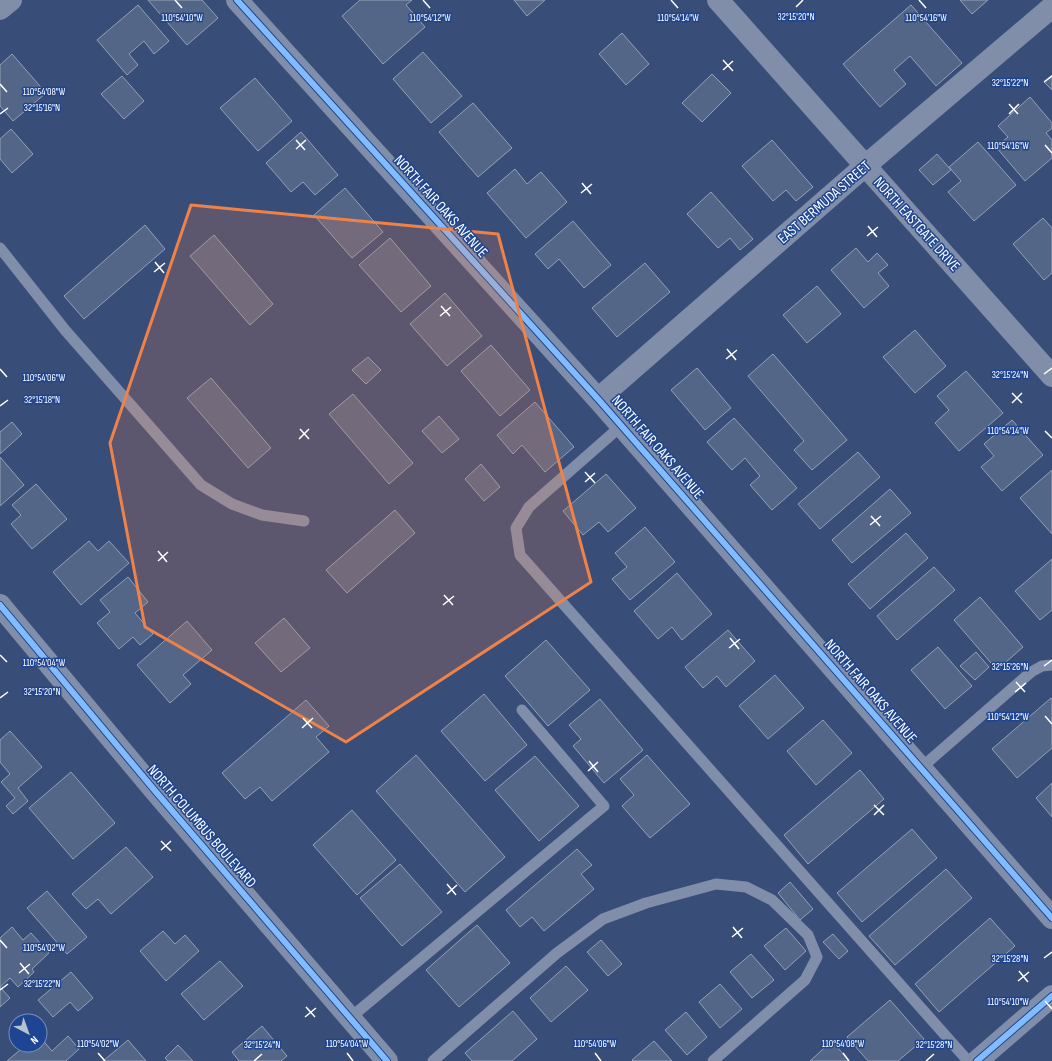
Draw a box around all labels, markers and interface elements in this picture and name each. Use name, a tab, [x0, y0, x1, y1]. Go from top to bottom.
text: 32°15'20"N	[778, 11, 814, 23]
text: 110°54'10"W	[161, 12, 203, 24]
text: 110°54'12"W	[409, 12, 451, 24]
text: 110°54'14"W	[657, 12, 699, 24]
text: 110°54'16"W	[905, 12, 947, 24]
text: 32°15'22"N	[992, 77, 1028, 89]
text: 110°54'08"W	[23, 86, 66, 98]
text: 32°15'16"N	[24, 102, 60, 114]
text: 110°54'16"W	[987, 140, 1029, 152]
street label: NORTH FAIR OAKS AVENUE	[390, 151, 492, 262]
street label: EAST BERMUDA STREET	[774, 157, 875, 248]
street label: NORTH EASTGATE DRIVE	[869, 173, 964, 276]
text: 32°15'24"N	[992, 369, 1028, 381]
text: 110°54'06"W	[23, 372, 66, 384]
street label: NORTH FAIR OAKS AVENUE	[607, 391, 708, 503]
text: 32°15'18"N	[24, 394, 60, 406]
text: 110°54'14"W	[987, 425, 1029, 437]
street label: NORTH FAIR OAKS AVENUE	[820, 635, 921, 747]
text: 110°54'04"W	[23, 657, 66, 669]
text: 32°15'26"N	[992, 661, 1028, 673]
text: 32°15'20"N	[24, 686, 60, 698]
text: 110°54'12"W	[987, 711, 1029, 723]
street label: NORTH COLUMBUS BOULEVARD	[143, 761, 260, 892]
text: 110°54'02"W	[23, 942, 66, 954]
text: 32°15'28"N	[992, 953, 1028, 965]
text: 32°15'22"N	[24, 978, 60, 990]
text: 110°54'10"W	[987, 996, 1029, 1008]
north arrow	[8, 1013, 48, 1053]
text: N	[28, 1033, 41, 1047]
text: 110°54'02"W	[77, 1038, 120, 1050]
text: 110°54'04"W	[326, 1038, 369, 1050]
text: 110°54'06"W	[574, 1038, 617, 1050]
text: 110°54'08"W	[822, 1038, 865, 1050]
text: 32°15'24"N	[244, 1039, 280, 1051]
text: 32°15'28"N	[916, 1039, 952, 1051]

